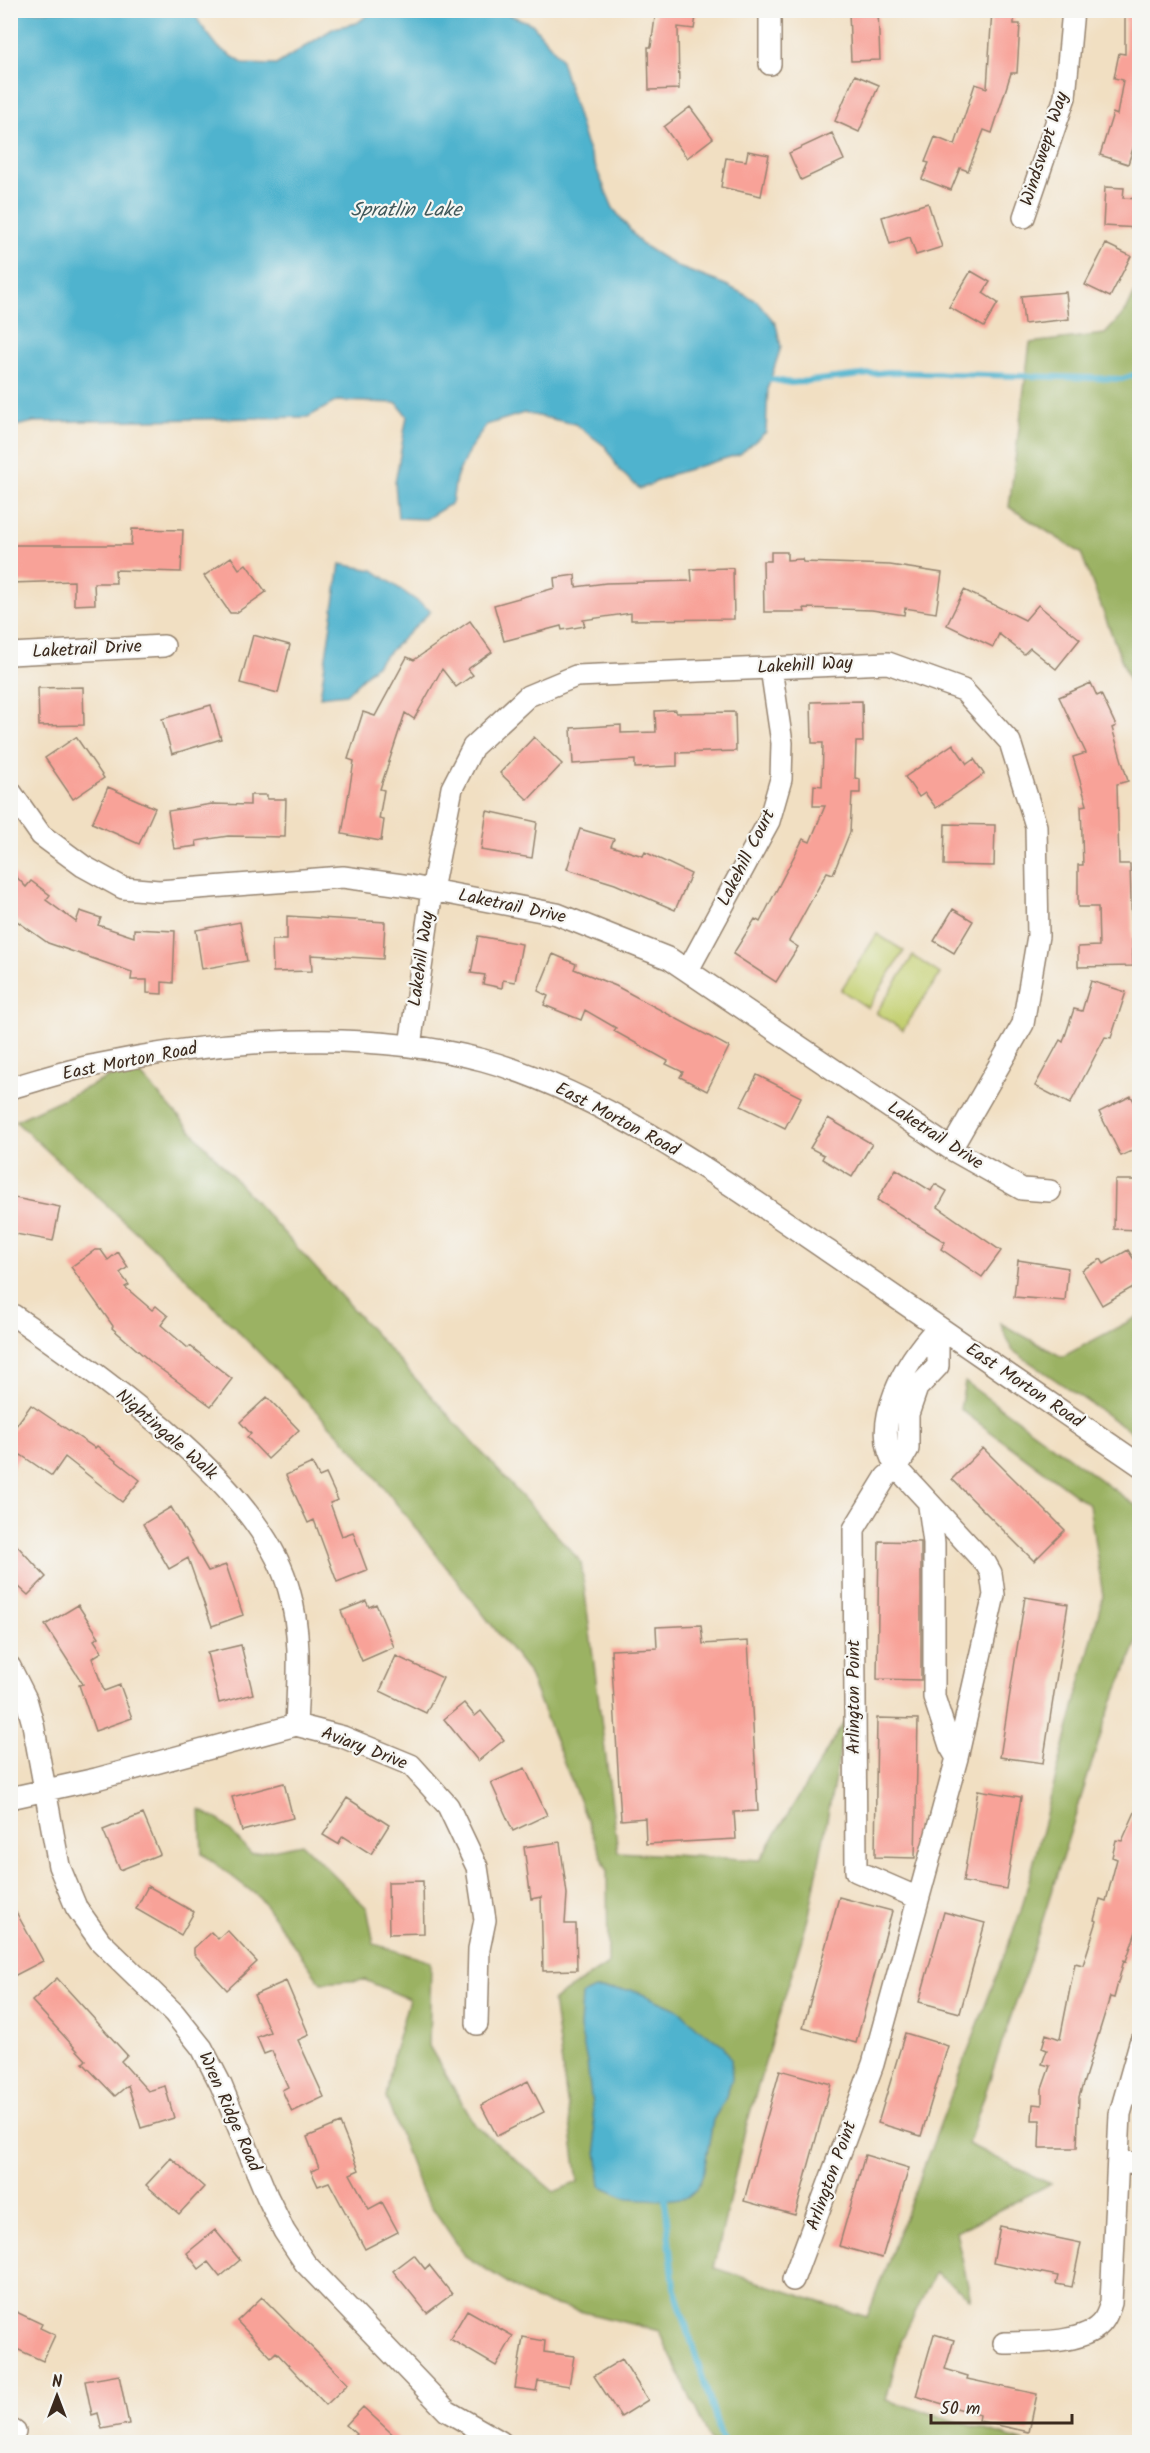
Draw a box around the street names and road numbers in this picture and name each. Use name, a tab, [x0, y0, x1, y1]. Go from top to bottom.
street label: Windswept Way	[1013, 88, 1077, 210]
street label: Laketrail Drive	[31, 633, 143, 667]
street label: Lakehill Way	[756, 649, 854, 683]
street label: Lakehill Court	[710, 804, 784, 911]
street label: Laketrail Drive	[455, 881, 569, 933]
street label: Lakehill Way	[401, 909, 443, 1008]
street label: East Morton Road	[60, 1034, 201, 1089]
street label: East Morton Road	[550, 1075, 685, 1165]
street label: Laketrail Drive	[881, 1094, 989, 1178]
street label: East Morton Road	[959, 1336, 1090, 1437]
street label: Nightingale Walk	[108, 1382, 224, 1488]
street label: Arlington Point	[840, 1639, 869, 1754]
street label: Aviary Drive	[317, 1719, 411, 1779]
street label: Wren Ridge Road	[190, 2047, 269, 2178]
street label: Arlington Point	[799, 2116, 866, 2235]

